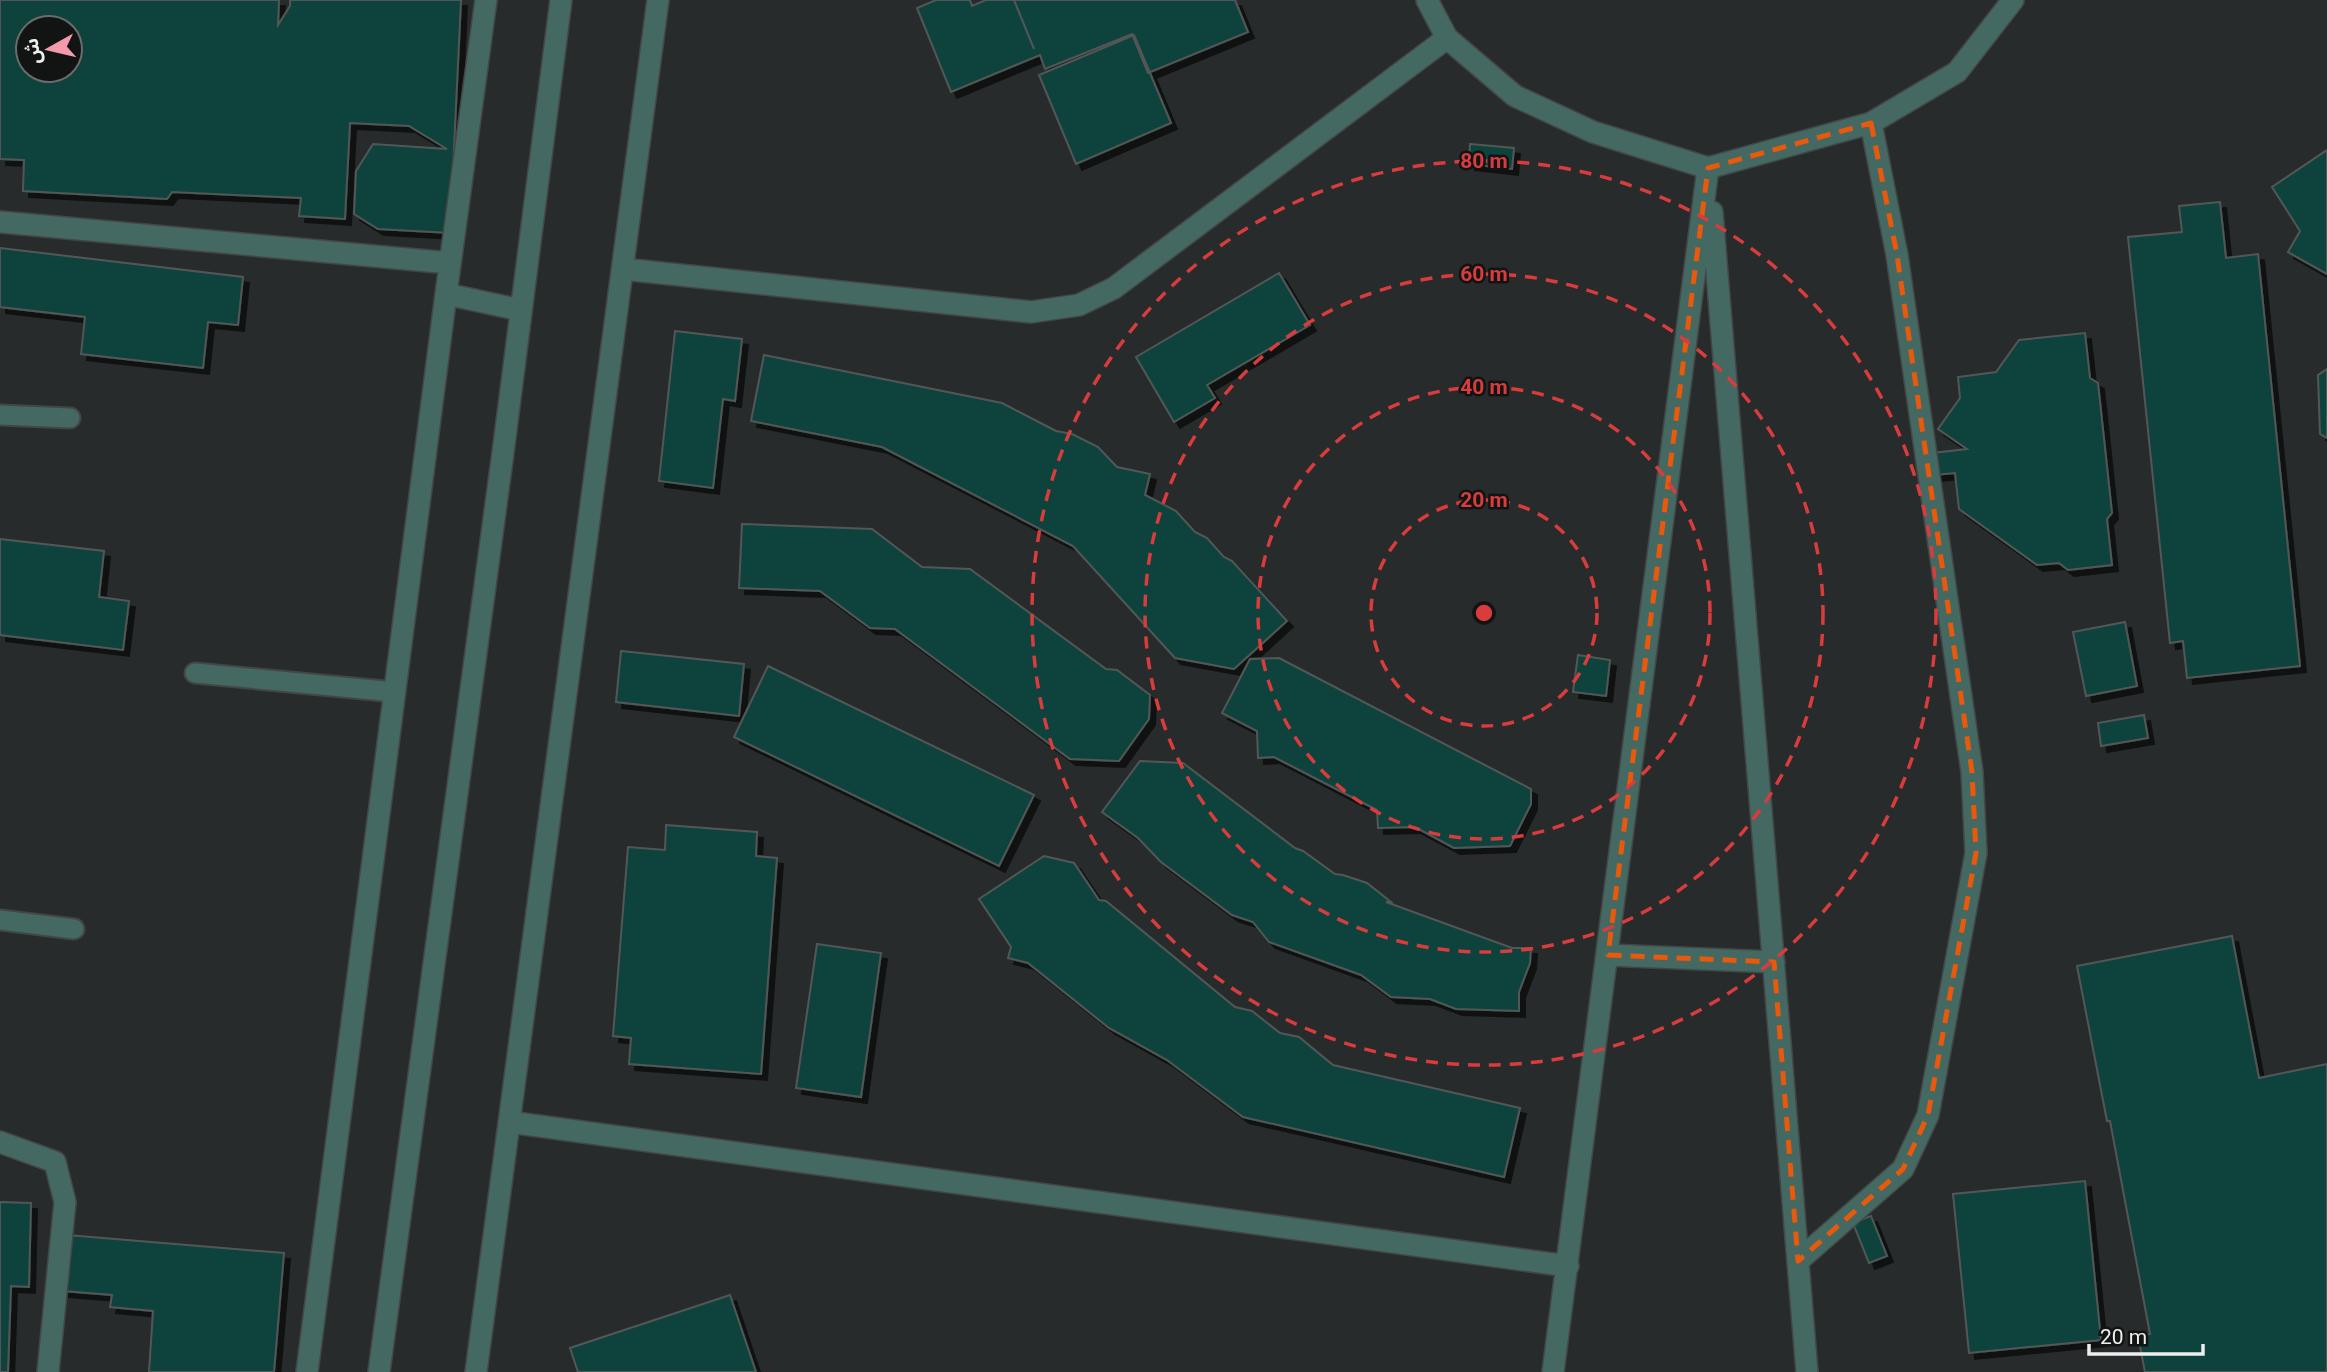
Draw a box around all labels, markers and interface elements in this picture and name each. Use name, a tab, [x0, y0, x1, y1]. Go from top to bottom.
north arrow	[14, 14, 84, 84]
text: ش	[19, 37, 46, 66]
text: 80 m	[1460, 149, 1508, 173]
text: 60 m	[1460, 262, 1508, 286]
text: 40 m	[1460, 375, 1508, 399]
text: 20 m	[1460, 488, 1508, 512]
centre of rings	[1472, 601, 1496, 625]
scale bar	[2089, 1312, 2203, 1356]
text: 20 m	[2100, 1325, 2147, 1349]

